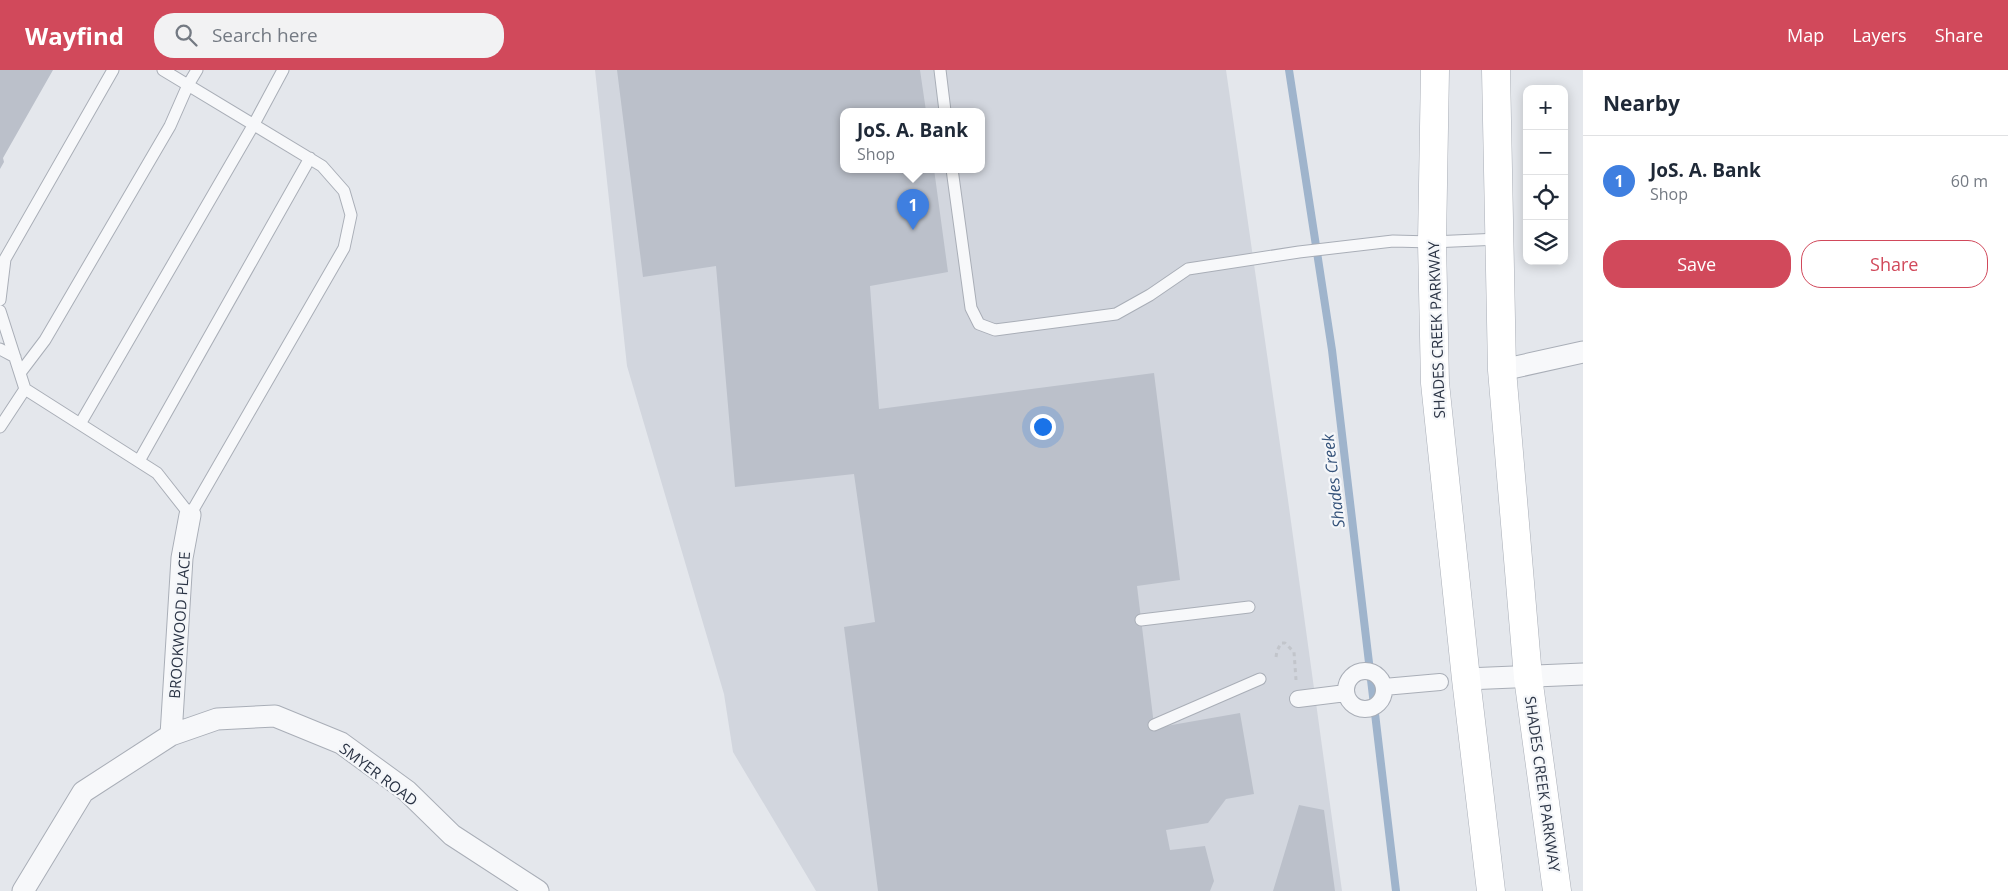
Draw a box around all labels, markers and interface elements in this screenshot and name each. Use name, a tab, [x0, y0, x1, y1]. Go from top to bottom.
search box	[154, 13, 504, 58]
text: Wayfind	[25, 19, 124, 52]
icon: search	[172, 21, 200, 49]
text: Search here	[212, 22, 318, 48]
text: Map	[1787, 23, 1824, 47]
text: Layers	[1852, 23, 1907, 47]
text: Share	[1935, 23, 1983, 47]
map controls	[1523, 85, 1568, 265]
button: +	[1523, 85, 1568, 130]
text: Nearby	[1603, 89, 1680, 117]
popup	[840, 108, 985, 173]
text: JoS. A. Bank	[857, 117, 968, 143]
button: −	[1523, 130, 1568, 175]
text: Shop	[857, 143, 895, 165]
text: JoS. A. Bank	[1650, 157, 1761, 183]
text: 1	[1614, 170, 1624, 192]
text: 60 m	[1951, 170, 1988, 192]
button: locate	[1523, 175, 1568, 220]
text: Shop	[1650, 183, 1688, 205]
pin: 1	[897, 189, 929, 230]
button: layers	[1523, 220, 1568, 265]
street label: SHADES CREEK PARKWAY	[1423, 240, 1449, 419]
button: Save	[1603, 240, 1791, 288]
button: Share	[1801, 240, 1988, 288]
your location	[1030, 414, 1056, 440]
water label: Shades Creek	[1316, 432, 1350, 529]
street label: BROOKWOOD PLACE	[164, 551, 194, 699]
street label: SHADES CREEK PARKWAY	[1521, 695, 1565, 874]
street label: SMYER ROAD	[336, 738, 422, 810]

